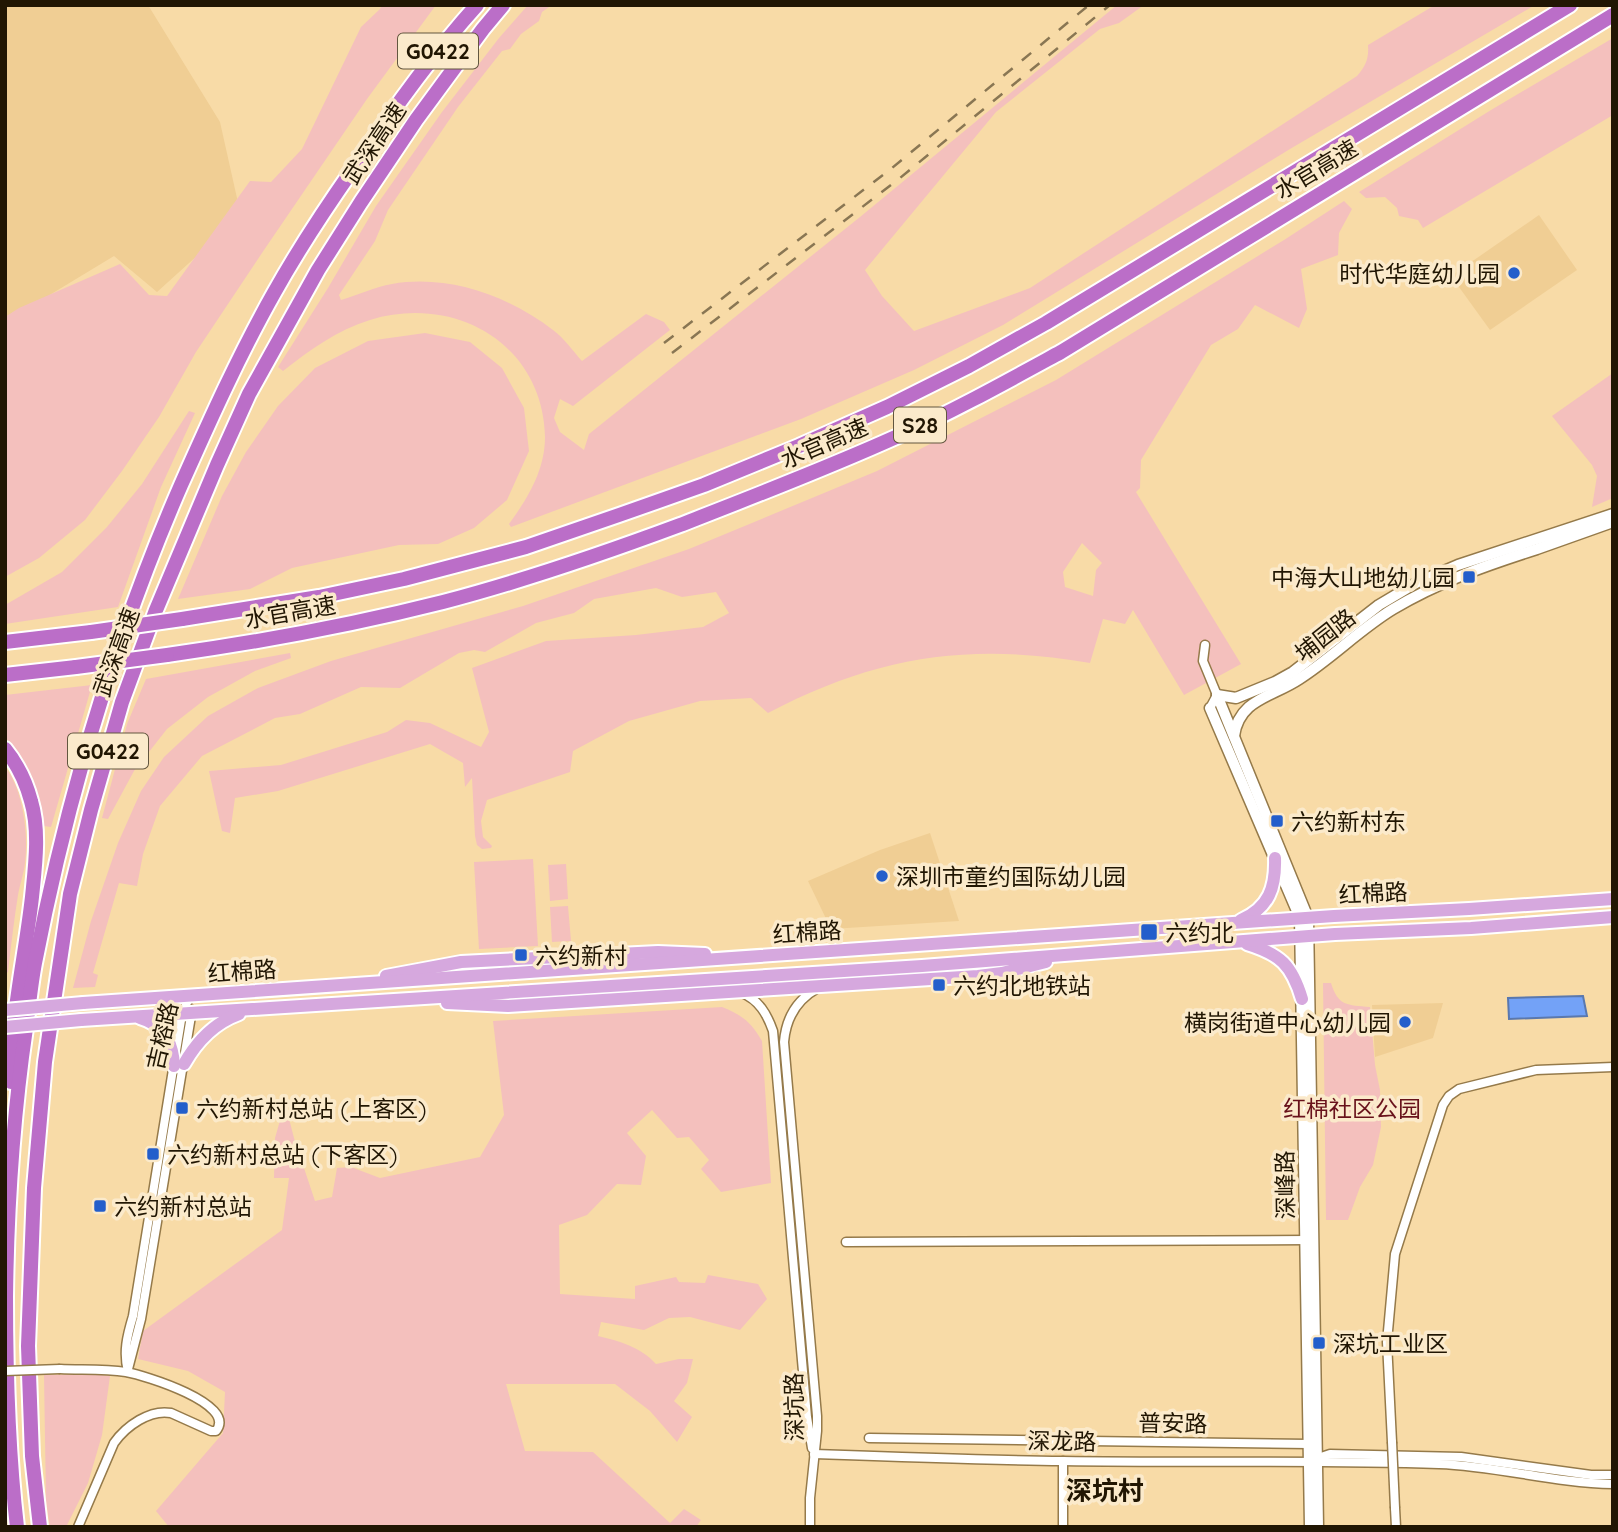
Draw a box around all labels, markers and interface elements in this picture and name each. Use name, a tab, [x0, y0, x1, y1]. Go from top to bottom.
road number: G0422	[398, 34, 478, 68]
street label: 武深高速	[336, 97, 412, 189]
street label: 水官高速	[1269, 133, 1363, 205]
place label: 时代华庭幼儿园	[1339, 259, 1500, 288]
marker: 时代华庭幼儿园	[1506, 265, 1522, 281]
road number: S28	[894, 408, 946, 442]
street label: 水官高速	[776, 412, 872, 474]
place label: 中海大山地幼儿园	[1271, 563, 1455, 592]
marker: 中海大山地幼儿园	[1461, 569, 1477, 585]
street label: 水官高速	[242, 590, 338, 634]
street label: 埔园路	[1289, 602, 1361, 668]
street label: 武深高速	[87, 604, 145, 700]
road number: G0422	[68, 734, 148, 768]
place label: 六约新村东	[1291, 807, 1406, 836]
marker: 六约新村东	[1269, 813, 1285, 829]
place label: 深圳市童约国际幼儿园	[896, 862, 1126, 891]
marker: 深圳市童约国际幼儿园	[874, 868, 890, 884]
street label: 红棉路	[1338, 877, 1408, 909]
street label: 红棉路	[772, 915, 842, 949]
place label: 六约北	[1165, 918, 1234, 947]
marker: 六约北	[1139, 922, 1159, 942]
place label: 六约新村	[535, 941, 627, 970]
marker: 六约新村	[513, 947, 529, 963]
street label: 红棉路	[207, 954, 277, 988]
place label: 六约北地铁站	[953, 971, 1091, 1000]
marker: 六约北地铁站	[931, 977, 947, 993]
street label: 吉榕路	[140, 999, 184, 1073]
place label: 横岗街道中心幼儿园	[1184, 1008, 1391, 1037]
marker: 横岗街道中心幼儿园	[1397, 1014, 1413, 1030]
place label: 六约新村总站 (上客区)	[196, 1094, 426, 1123]
park label: 红棉社区公园	[1283, 1094, 1421, 1123]
marker: 六约新村总站 (上客区)	[174, 1100, 190, 1116]
place label: 六约新村总站 (下客区)	[167, 1140, 397, 1169]
marker: 六约新村总站 (下客区)	[145, 1146, 161, 1162]
street label: 深峰路	[1270, 1150, 1300, 1220]
place label: 六约新村总站	[114, 1192, 252, 1221]
marker: 六约新村总站	[92, 1198, 108, 1214]
place label: 深坑工业区	[1333, 1329, 1448, 1358]
marker: 深坑工业区	[1311, 1335, 1327, 1351]
street label: 深坑路	[779, 1372, 809, 1442]
street label: 普安路	[1138, 1408, 1208, 1438]
street label: 深龙路	[1027, 1426, 1097, 1456]
district label: 深坑村	[1066, 1474, 1144, 1507]

